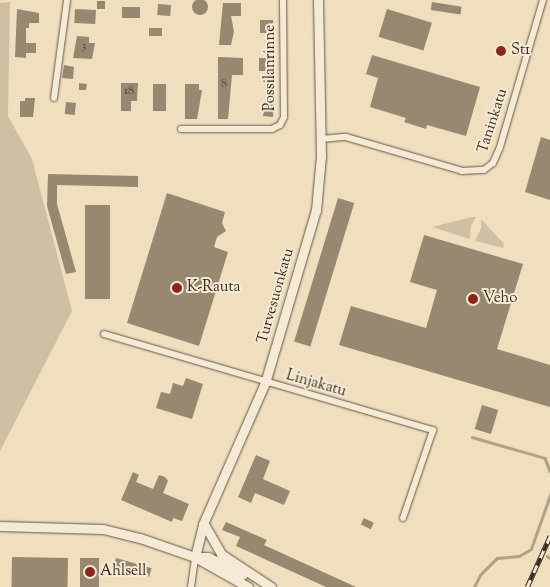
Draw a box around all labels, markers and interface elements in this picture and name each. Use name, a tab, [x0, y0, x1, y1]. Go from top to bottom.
street label: Possilanrinne	[262, 25, 280, 111]
house number: 3	[82, 40, 86, 54]
place label: St1	[511, 42, 530, 60]
marker: St1	[495, 45, 507, 57]
house number: 8	[221, 78, 227, 92]
house number: 18	[124, 85, 134, 99]
street label: Taninkatu	[474, 86, 512, 156]
street label: Turvesuonkatu	[254, 246, 298, 346]
place label: K-Rauta	[187, 279, 240, 297]
marker: K-Rauta	[171, 282, 183, 294]
place label: Veho	[483, 290, 517, 308]
marker: Veho	[467, 293, 479, 305]
street label: Linjakatu	[284, 367, 348, 401]
place label: Ahlsell	[100, 563, 146, 581]
marker: Ahlsell	[84, 566, 96, 578]

